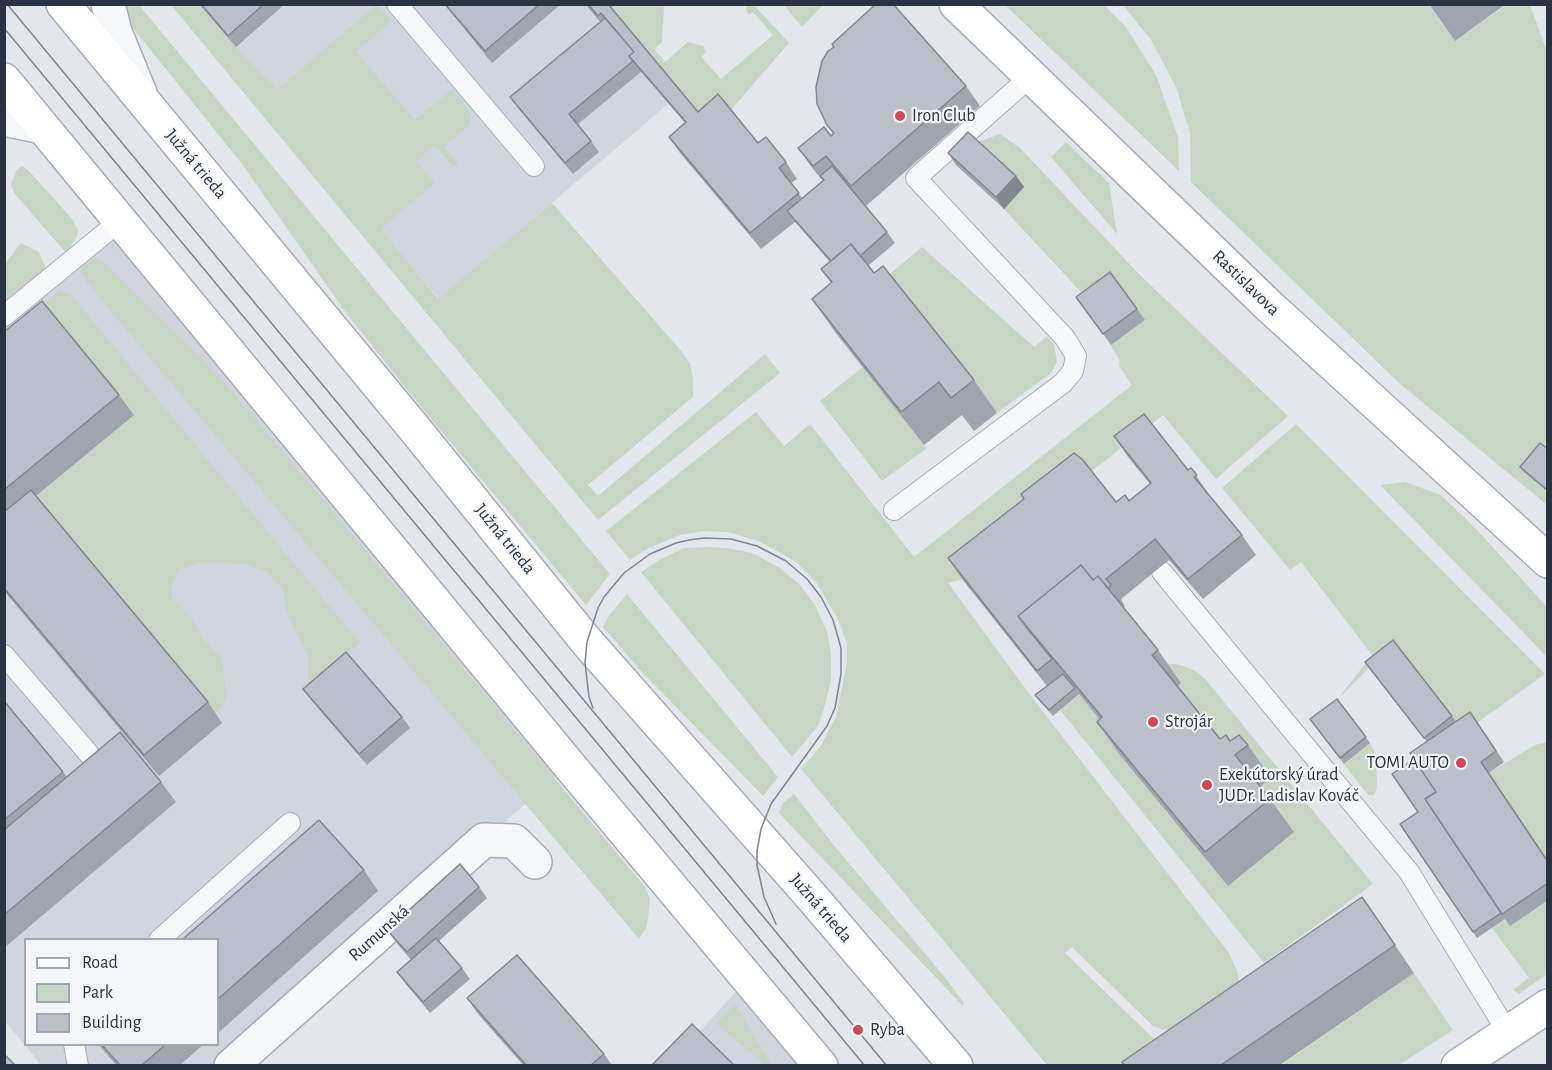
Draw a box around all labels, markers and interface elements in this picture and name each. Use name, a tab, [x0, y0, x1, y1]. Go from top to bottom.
place label: Iron Club	[912, 105, 976, 127]
marker: Iron Club	[893, 109, 907, 123]
street label: Južná trieda	[161, 125, 231, 203]
street label: Rastislavova	[1208, 246, 1284, 320]
street label: Južná trieda	[470, 499, 540, 579]
place label: Strojár	[1165, 711, 1213, 733]
marker: Strojár	[1146, 715, 1160, 729]
place label: TOMI AUTO	[1367, 752, 1449, 774]
marker: TOMI AUTO	[1454, 756, 1468, 770]
place label: Exekútorský úrad JUDr. Ladislav Kováč	[1219, 764, 1359, 806]
marker: Exekútorský úrad JUDr. Ladislav Kováč	[1200, 778, 1214, 792]
street label: Južná trieda	[785, 869, 857, 947]
street label: Rumunská	[344, 900, 414, 966]
legend	[24, 938, 219, 1046]
text: Road	[82, 954, 118, 972]
text: Park	[82, 984, 113, 1002]
text: Building	[82, 1014, 141, 1032]
place label: Ryba	[870, 1019, 905, 1041]
marker: Ryba	[851, 1023, 865, 1037]

